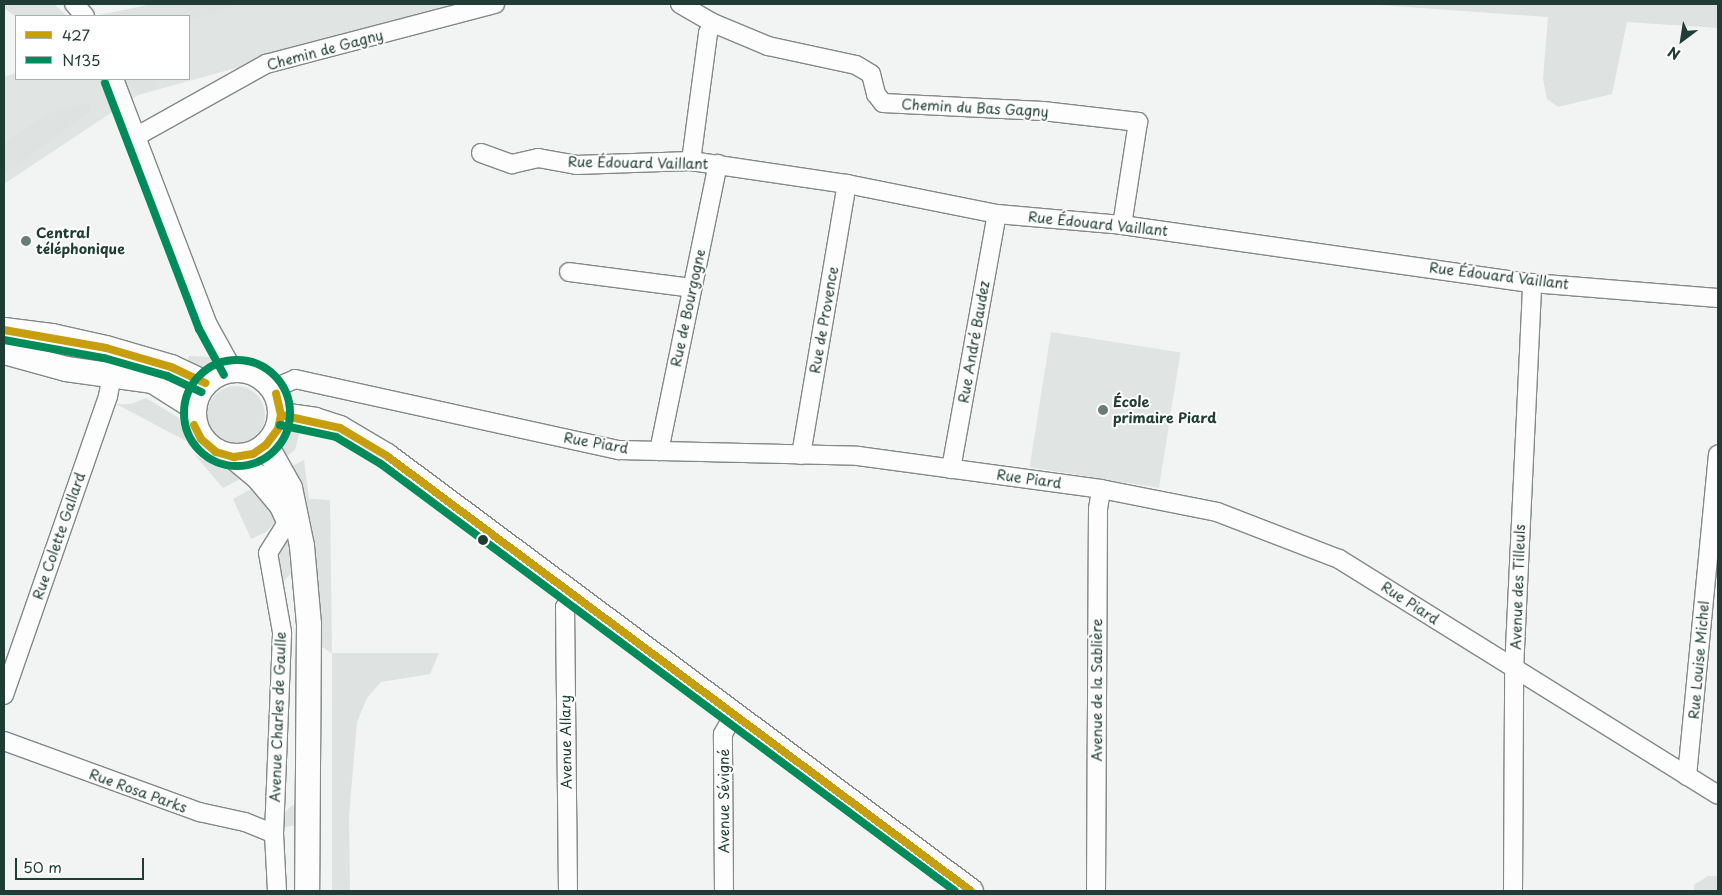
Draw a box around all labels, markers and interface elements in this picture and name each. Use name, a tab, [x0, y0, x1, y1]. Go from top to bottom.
legend	[15, 15, 190, 80]
north arrow	[1657, 15, 1707, 65]
text: 427	[62, 23, 90, 46]
street label: Chemin de Gagny	[265, 26, 385, 74]
text: N	[1664, 41, 1684, 65]
text: N135	[62, 48, 100, 71]
street label: Chemin du Bas Gagny	[900, 96, 1050, 120]
street label: Rue Édouard Vaillant	[567, 153, 709, 173]
street label: Rue Édouard Vaillant	[1026, 208, 1170, 240]
place label: Central téléphonique	[36, 225, 125, 258]
marker: Central téléphonique	[20, 235, 32, 247]
street label: Rue de Bourgogne	[667, 246, 709, 370]
street label: Rue Édouard Vaillant	[1427, 259, 1571, 293]
street label: Rue de Provence	[806, 264, 842, 376]
street label: Rue André Baudez	[955, 279, 993, 405]
place label: École primaire Piard	[1113, 394, 1218, 427]
marker: École primaire Piard	[1097, 404, 1109, 416]
street label: Rue Piard	[562, 429, 630, 457]
street label: Rue Piard	[995, 466, 1063, 492]
street label: Rue Colette Gallard	[29, 470, 89, 602]
street label: Avenue des Tilleuls	[1507, 524, 1529, 650]
unlabelled marker	[478, 535, 488, 545]
street label: Rue Piard	[1378, 578, 1442, 628]
street label: Rue Louise Michel	[1685, 600, 1713, 720]
street label: Avenue de la Sablière	[1089, 618, 1105, 762]
street label: Avenue Charles de Gaulle	[267, 630, 289, 804]
street label: Avenue Allary	[557, 695, 575, 789]
street label: Avenue Sévigné	[716, 749, 732, 853]
street label: Rue Rosa Parks	[86, 765, 190, 817]
scale bar	[18, 848, 146, 880]
text: 50 m	[23, 855, 62, 878]

